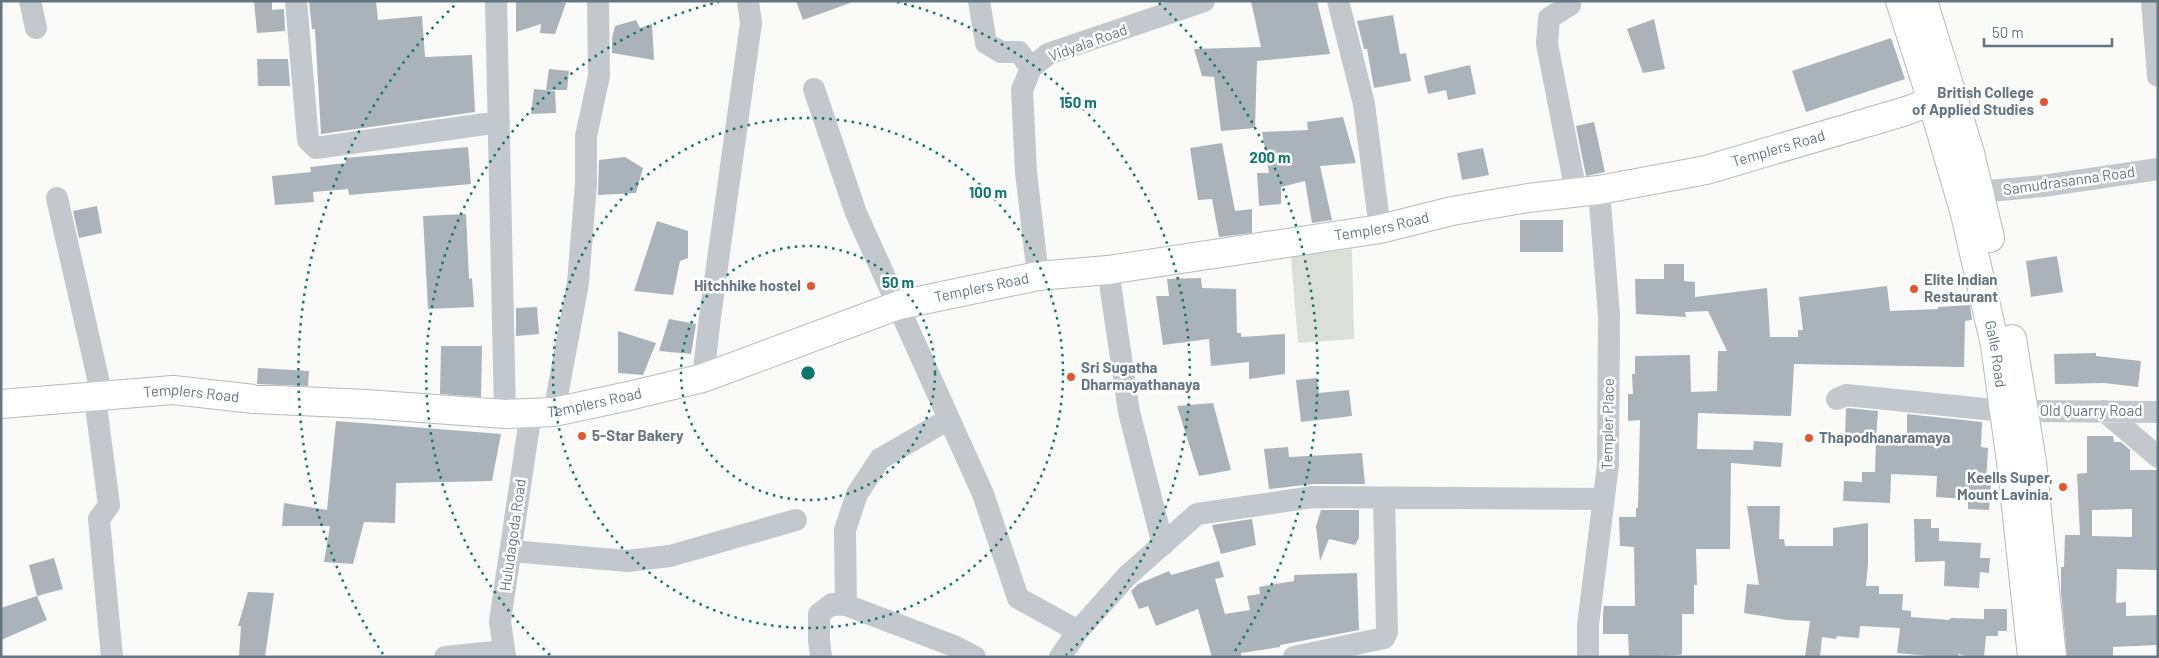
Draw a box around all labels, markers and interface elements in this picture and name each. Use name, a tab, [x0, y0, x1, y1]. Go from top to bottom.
scale bar	[1984, 15, 2112, 47]
street label: Vidyala Road	[1046, 19, 1130, 65]
text: 50 m	[1992, 23, 2024, 41]
place label: British College of Applied Studies	[1912, 83, 2034, 118]
text: 150 m	[1059, 93, 1097, 111]
marker: British College of Applied Studies	[2038, 96, 2050, 108]
street label: Templers Road	[1729, 125, 1827, 170]
text: 200 m	[1249, 148, 1291, 166]
street label: Samudrasanna Road	[2002, 162, 2136, 198]
text: 100 m	[969, 183, 1007, 201]
street label: Templers Road	[1333, 207, 1431, 244]
street label: Templers Road	[932, 268, 1031, 305]
place label: Elite Indian Restaurant	[1924, 270, 1998, 305]
text: 50 m	[882, 273, 914, 291]
place label: Hitchhike hostel	[694, 276, 801, 294]
marker: Hitchhike hostel	[805, 280, 817, 292]
marker: Elite Indian Restaurant	[1908, 283, 1920, 295]
street label: Galle Road	[1982, 318, 2011, 389]
place label: Sri Sugatha Dharmayathanaya	[1081, 358, 1200, 393]
centre of rings	[799, 364, 817, 382]
marker: Sri Sugatha Dharmayathanaya	[1065, 371, 1077, 383]
street label: Templer Place	[1597, 378, 1617, 470]
street label: Templers Road	[142, 380, 240, 405]
street label: Templers Road	[547, 383, 644, 420]
street label: Old Quarry Road	[2040, 401, 2142, 419]
place label: 5-Star Bakery	[592, 426, 684, 444]
place label: Thapodhanaramaya	[1819, 428, 1950, 446]
marker: 5-Star Bakery	[576, 430, 588, 442]
marker: Thapodhanaramaya	[1803, 432, 1815, 444]
place label: Keells Super, Mount Lavinia.	[1957, 468, 2053, 503]
street label: Huludagoda Road	[495, 477, 529, 592]
marker: Keells Super, Mount Lavinia.	[2057, 481, 2069, 493]

